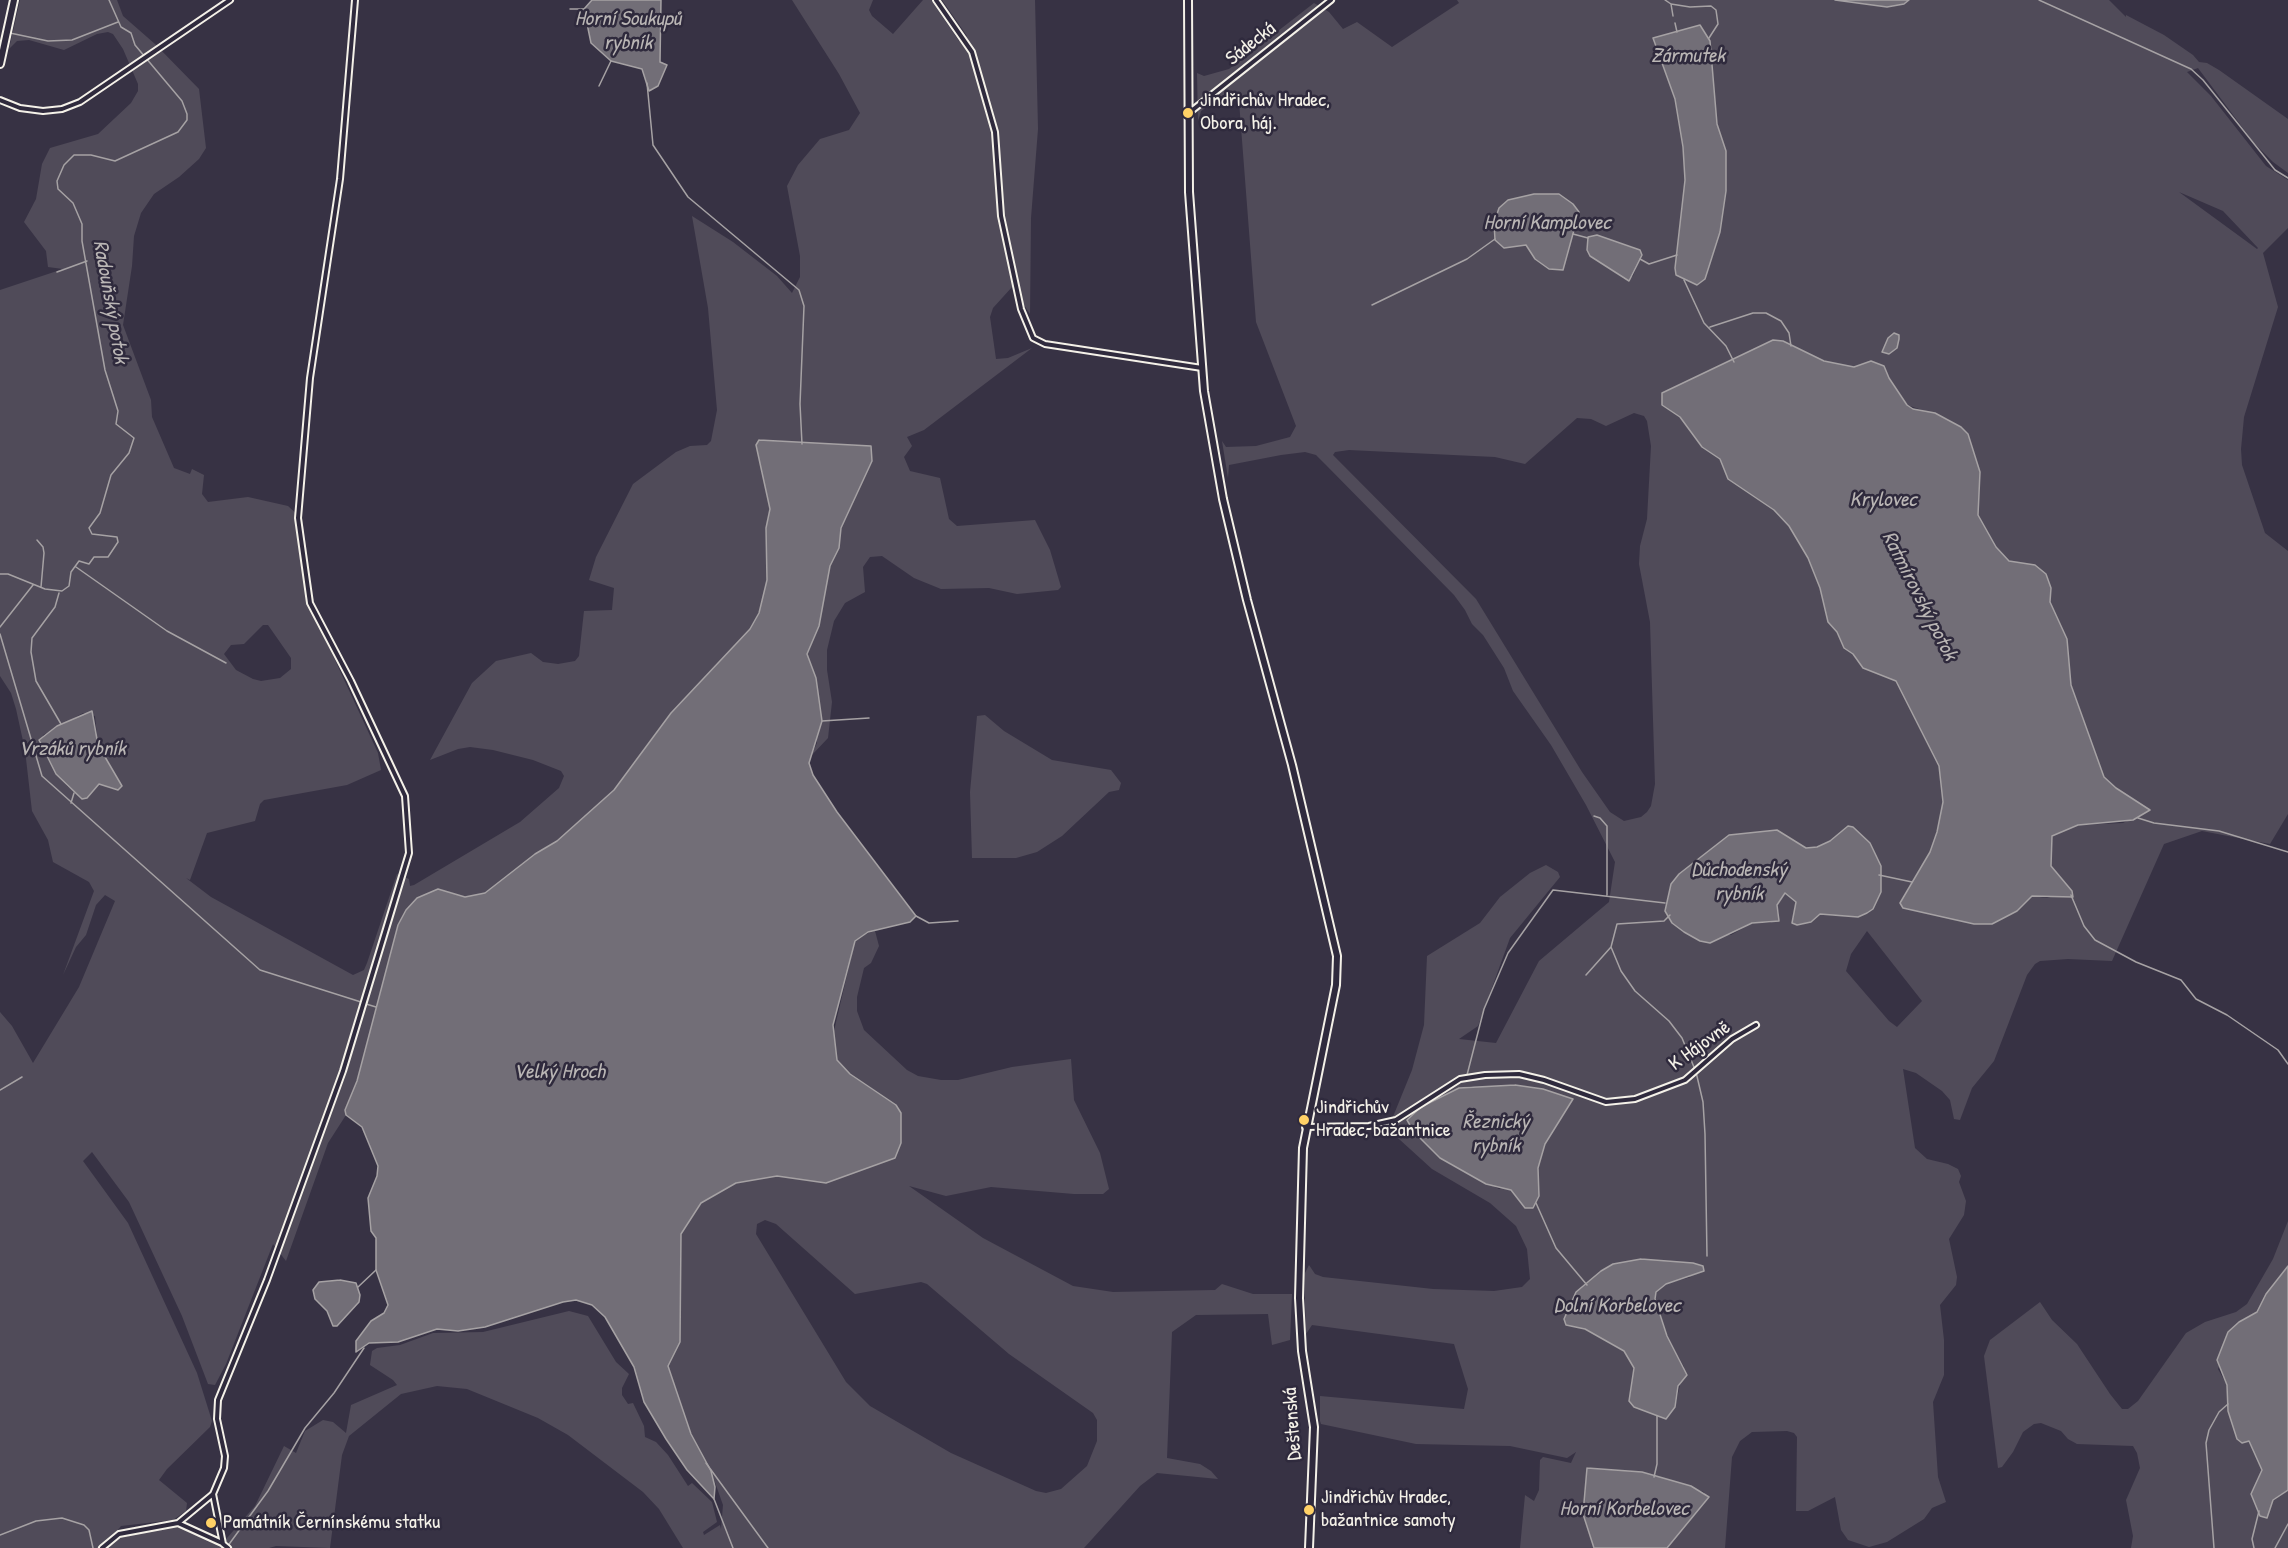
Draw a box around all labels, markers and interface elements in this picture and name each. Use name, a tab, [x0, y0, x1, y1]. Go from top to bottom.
water label: Horní Soukupů rybník	[575, 6, 681, 56]
street label: Sádecká	[1221, 17, 1281, 71]
water label: Zármutek	[1651, 43, 1725, 69]
place label: Jindřichův Hradec, Obora, háj.	[1200, 89, 1330, 136]
marker: Jindřichův Hradec, Obora, háj.	[1181, 106, 1195, 120]
water label: Horní Kamplovec	[1484, 210, 1610, 236]
water label: Radouňský potok	[87, 238, 133, 366]
water label: Krylovec	[1850, 487, 1916, 513]
water label: Ratmírovský potok	[1876, 527, 1962, 665]
water label: Vrzáků rybník	[18, 736, 126, 762]
water label: Důchodenský rybník	[1691, 857, 1787, 907]
street label: K Hájovně	[1665, 1016, 1735, 1076]
water label: Velký Hroch	[513, 1059, 605, 1085]
place label: Jindřichův Hradec, bažantnice	[1316, 1096, 1451, 1143]
water label: Řeznický rybník	[1463, 1109, 1529, 1159]
marker: Jindřichův Hradec, bažantnice	[1297, 1113, 1311, 1127]
water label: Dolní Korbelovec	[1554, 1293, 1680, 1319]
street label: Deštenská	[1278, 1387, 1308, 1461]
place label: Jindřichův Hradec, bažantnice samoty	[1321, 1486, 1456, 1533]
water label: Horní Korbelovec	[1560, 1496, 1688, 1522]
marker: Jindřichův Hradec, bažantnice samoty	[1302, 1503, 1316, 1517]
place label: Památník Černínskému statku	[223, 1511, 440, 1535]
marker: Památník Černínskému statku	[204, 1516, 218, 1530]

